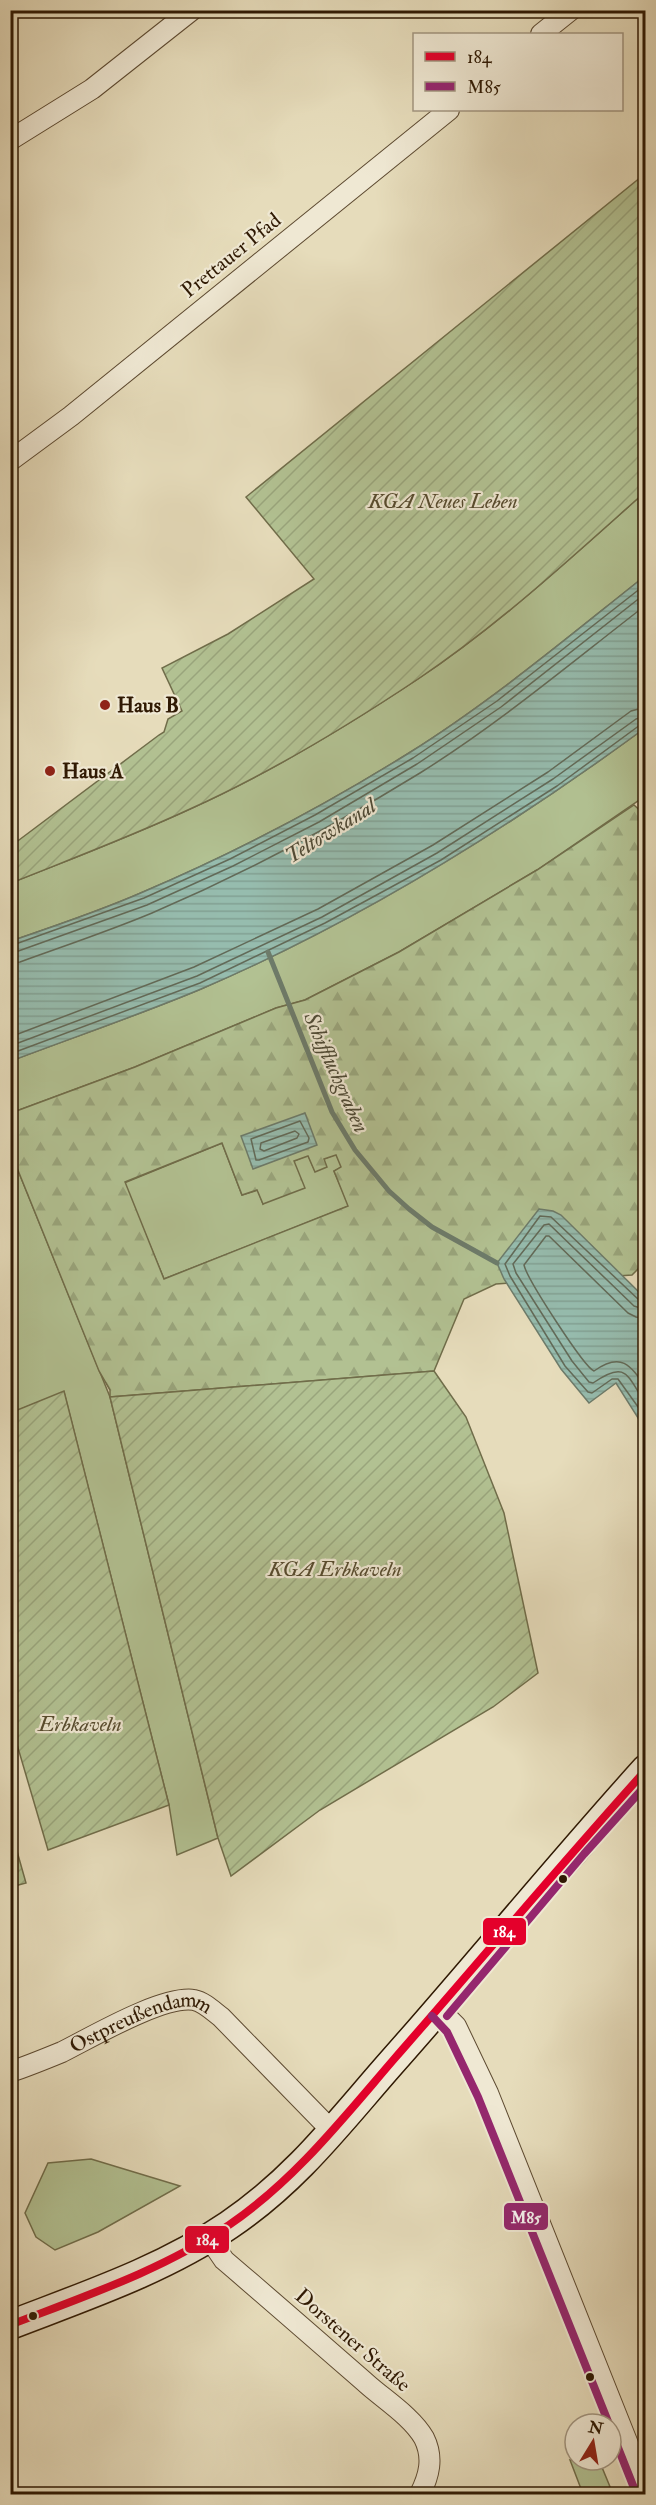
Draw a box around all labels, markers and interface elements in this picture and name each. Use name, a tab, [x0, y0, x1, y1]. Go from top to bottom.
legend	[413, 33, 623, 111]
text: 184	[467, 46, 493, 69]
text: M85	[467, 76, 501, 99]
street label: Prettauer Pfad	[176, 206, 287, 304]
park label: KGA Neues Leben	[367, 488, 518, 515]
place label: Haus B	[117, 692, 179, 719]
marker: Haus B	[98, 698, 112, 712]
place label: Haus A	[62, 758, 124, 785]
marker: Haus A	[43, 764, 57, 778]
water label: Teltowkanal	[280, 791, 383, 870]
water label: Schiffluchgraben	[297, 1007, 375, 1137]
park label: KGA Erbkaveln	[267, 1556, 402, 1583]
park label: Erbkaveln	[36, 1711, 122, 1738]
unlabelled marker	[557, 1873, 569, 1885]
line badge: 184	[482, 1917, 527, 1946]
text: 184	[493, 1922, 516, 1942]
street label: Ostpreußendamm	[65, 1987, 217, 2060]
line badge: M85	[503, 2202, 549, 2231]
text: M85	[510, 2208, 542, 2228]
line badge: 184	[184, 2225, 230, 2254]
text: 184	[196, 2230, 219, 2250]
street label: Dorstener Straße	[289, 2283, 416, 2398]
unlabelled marker	[27, 2310, 39, 2322]
unlabelled marker	[584, 2371, 596, 2383]
north arrow	[563, 2412, 623, 2472]
text: N	[586, 2417, 605, 2440]

